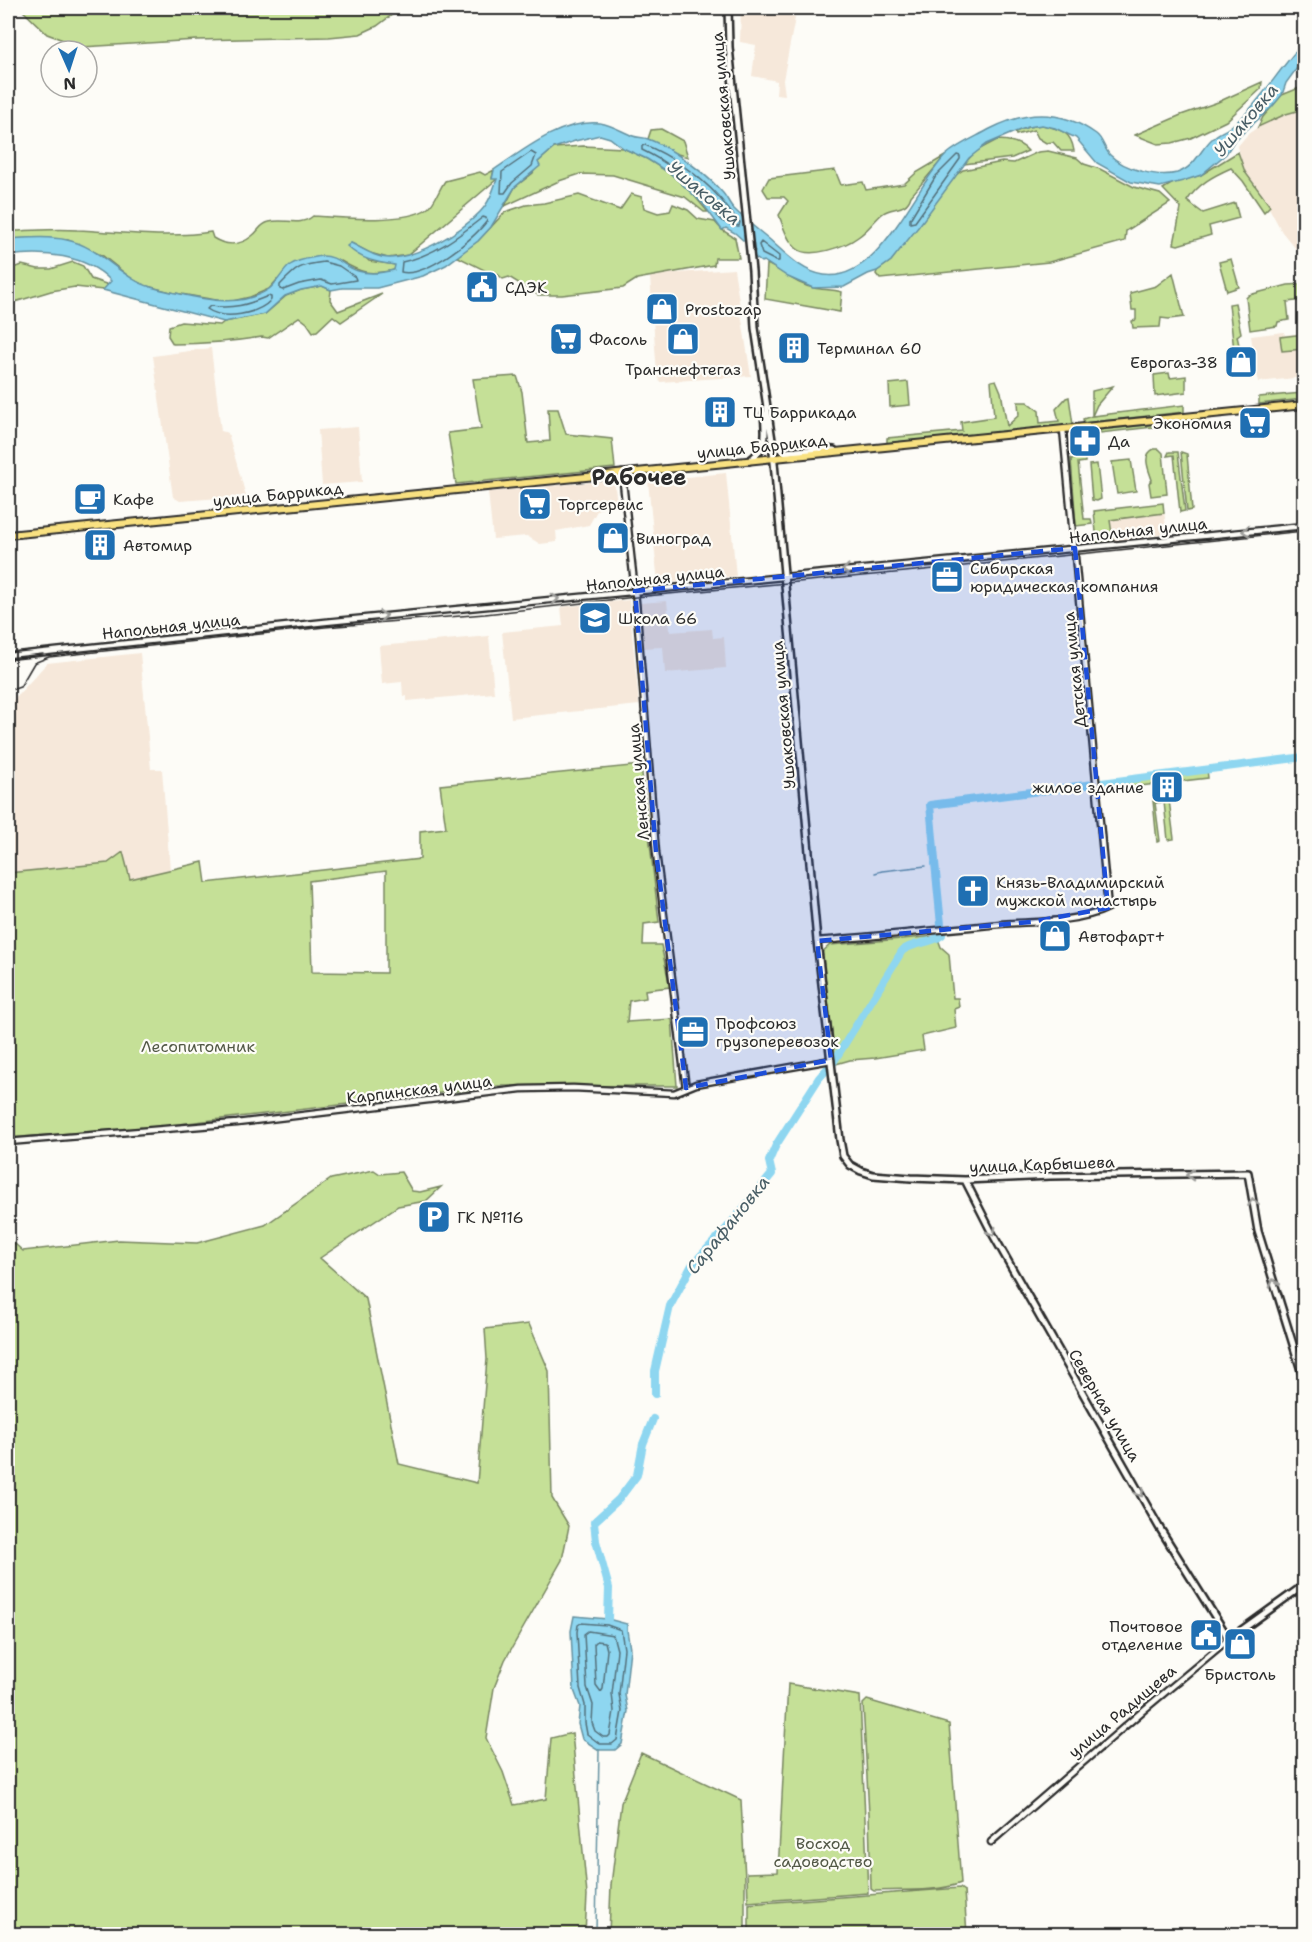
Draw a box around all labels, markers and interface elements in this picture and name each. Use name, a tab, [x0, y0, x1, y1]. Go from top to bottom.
street label: Ушаковская улица	[707, 31, 740, 181]
north arrow	[39, 39, 99, 99]
text: N	[63, 73, 77, 94]
water label: Ушаковка	[1208, 78, 1284, 162]
water label: Ушаковка	[662, 155, 746, 231]
public building icon: СДЭК	[464, 269, 500, 305]
place label: СДЭК	[505, 277, 548, 298]
shop icon: Prostozap	[644, 291, 680, 327]
place label: Prostozap	[685, 299, 762, 320]
supermarket icon: Фасоль	[548, 321, 584, 357]
shop icon: Транснефтегаз	[665, 321, 701, 357]
place label: Фасоль	[589, 329, 647, 350]
building icon: Терминал 60	[776, 330, 812, 366]
place label: Терминал 60	[817, 338, 922, 359]
shop icon: Еврогаз-38	[1223, 344, 1259, 380]
place label: Еврогаз-38	[1130, 352, 1218, 373]
place label: Транснефтегаз	[625, 359, 741, 380]
building icon: ТЦ Баррикада	[702, 394, 738, 430]
place label: ТЦ Баррикада	[743, 402, 856, 423]
supermarket icon: Экономия	[1237, 405, 1273, 441]
place label: Экономия	[1153, 413, 1232, 434]
pharmacy icon: Да	[1067, 423, 1103, 459]
street label: улица Баррикад	[696, 429, 828, 464]
place label: Да	[1108, 431, 1130, 452]
district label: Рабочее	[591, 463, 687, 492]
street label: улица Баррикад	[212, 477, 344, 512]
cafe icon: Кафе	[72, 481, 108, 517]
supermarket icon: Торгсервис	[517, 486, 553, 522]
place label: Кафе	[113, 489, 154, 510]
place label: Торгсервис	[558, 494, 644, 515]
street label: Напольная улица	[1068, 513, 1208, 548]
shop icon: Виноград	[595, 520, 631, 556]
one-way arrow	[1242, 524, 1251, 537]
building icon: Автомир	[82, 527, 118, 563]
place label: Виноград	[636, 528, 711, 549]
place label: Автомир	[123, 535, 192, 556]
place label: Сибирская юридическая компания	[970, 558, 1159, 597]
office icon: Сибирская юридическая компания	[929, 559, 965, 595]
street label: Напольная улица	[585, 561, 725, 596]
one-way arrow	[842, 563, 851, 576]
one-way arrow	[551, 593, 560, 606]
school or university icon: Школа 66	[577, 600, 613, 636]
place label: Школа 66	[618, 608, 697, 629]
street label: Напольная улица	[101, 609, 241, 644]
one-way arrow	[378, 611, 387, 623]
street label: Детская улица	[1058, 611, 1091, 729]
street label: Ушаковская улица	[767, 640, 800, 790]
street label: Ленская улица	[623, 723, 654, 841]
building icon: жилое здание	[1149, 769, 1185, 805]
place label: жилое здание	[1032, 777, 1144, 798]
place label: Князь-Владимирский мужской монастырь	[996, 872, 1164, 911]
church icon: Князь-Владимирский мужской монастырь	[955, 873, 991, 909]
shop icon: Автофарт+	[1037, 918, 1073, 954]
place label: Автофарт+	[1078, 926, 1166, 947]
place label: Профсоюз грузоперевозок	[716, 1013, 839, 1052]
office icon: Профсоюз грузоперевозок	[675, 1014, 711, 1050]
park label: Лесопитомник	[141, 1036, 255, 1057]
street label: Карпинская улица	[345, 1070, 493, 1109]
street label: улица Карбышева	[969, 1151, 1115, 1178]
one-way arrow	[1185, 1169, 1194, 1181]
water label: Сарафановка	[681, 1171, 775, 1279]
one-way arrow	[1247, 1197, 1260, 1207]
parking icon: ГК №116	[416, 1199, 452, 1235]
place label: ГК №116	[457, 1207, 524, 1228]
one-way arrow	[985, 1226, 996, 1236]
one-way arrow	[1269, 1278, 1281, 1289]
street label: Северная улица	[1064, 1345, 1145, 1465]
one-way arrow	[1132, 1487, 1144, 1497]
place label: Почтовое отделение	[1101, 1616, 1183, 1655]
public building icon: Почтовое отделение	[1188, 1617, 1224, 1653]
shop icon: Бристоль	[1222, 1626, 1258, 1662]
street label: улица Радищева	[1064, 1660, 1181, 1763]
place label: Бристоль	[1204, 1664, 1276, 1685]
park label: Восход садоводство	[774, 1833, 872, 1872]

